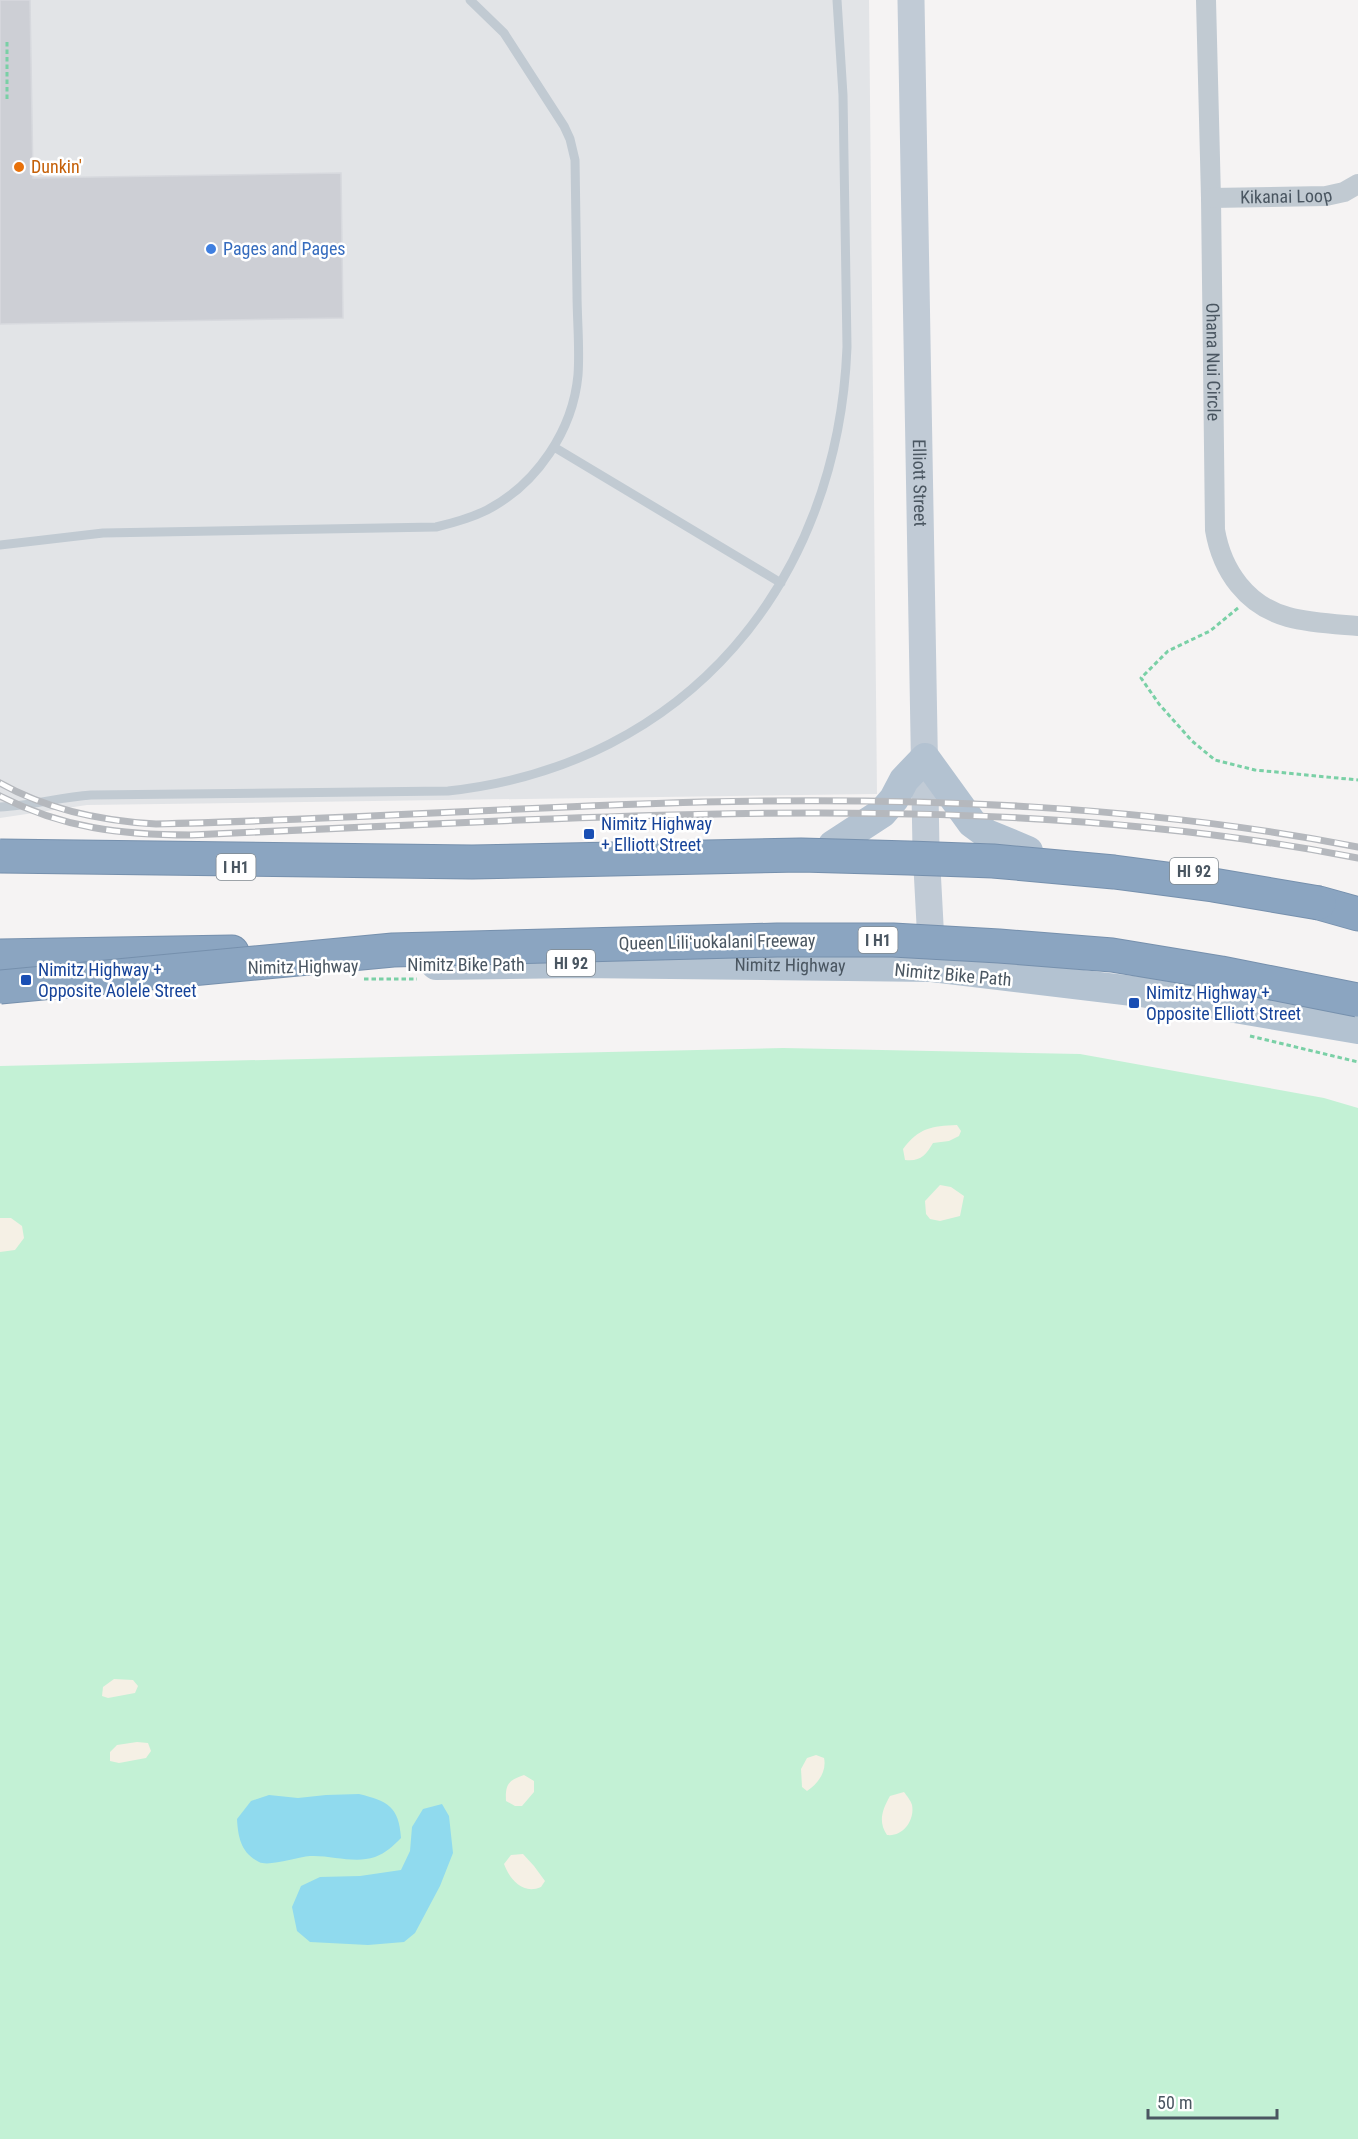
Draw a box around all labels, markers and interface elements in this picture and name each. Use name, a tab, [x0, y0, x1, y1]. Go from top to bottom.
place label: Dunkin'	[31, 156, 82, 177]
marker: Dunkin'	[12, 160, 26, 174]
street label: Kikanai Loop	[1240, 184, 1334, 207]
place label: Pages and Pages	[223, 238, 346, 259]
marker: Pages and Pages	[204, 242, 218, 256]
street label: Ohana Nui Circle	[1202, 303, 1225, 421]
street label: Elliott Street	[909, 439, 931, 527]
place label: Nimitz Highway + Elliott Street	[601, 813, 712, 855]
marker: Nimitz Highway + Elliott Street	[582, 827, 596, 841]
road number: I H1	[216, 854, 256, 880]
road number: HI 92	[1170, 858, 1218, 884]
road number: I H1	[858, 927, 898, 953]
street label: Queen Liliʻuokalani Freeway	[618, 929, 816, 954]
road number: HI 92	[547, 950, 595, 976]
street label: Nimitz Bike Path	[407, 954, 525, 975]
street label: Nimitz Highway	[734, 954, 846, 976]
street label: Nimitz Highway	[247, 955, 359, 978]
place label: Nimitz Highway + Opposite Aolele Street	[38, 959, 197, 1001]
street label: Nimitz Bike Path	[894, 959, 1012, 990]
marker: Nimitz Highway + Opposite Aolele Street	[19, 973, 33, 987]
place label: Nimitz Highway + Opposite Elliott Street	[1146, 982, 1301, 1024]
marker: Nimitz Highway + Opposite Elliott Street	[1127, 996, 1141, 1010]
scale bar	[1148, 2082, 1277, 2120]
text: 50 m	[1157, 2092, 1192, 2113]

